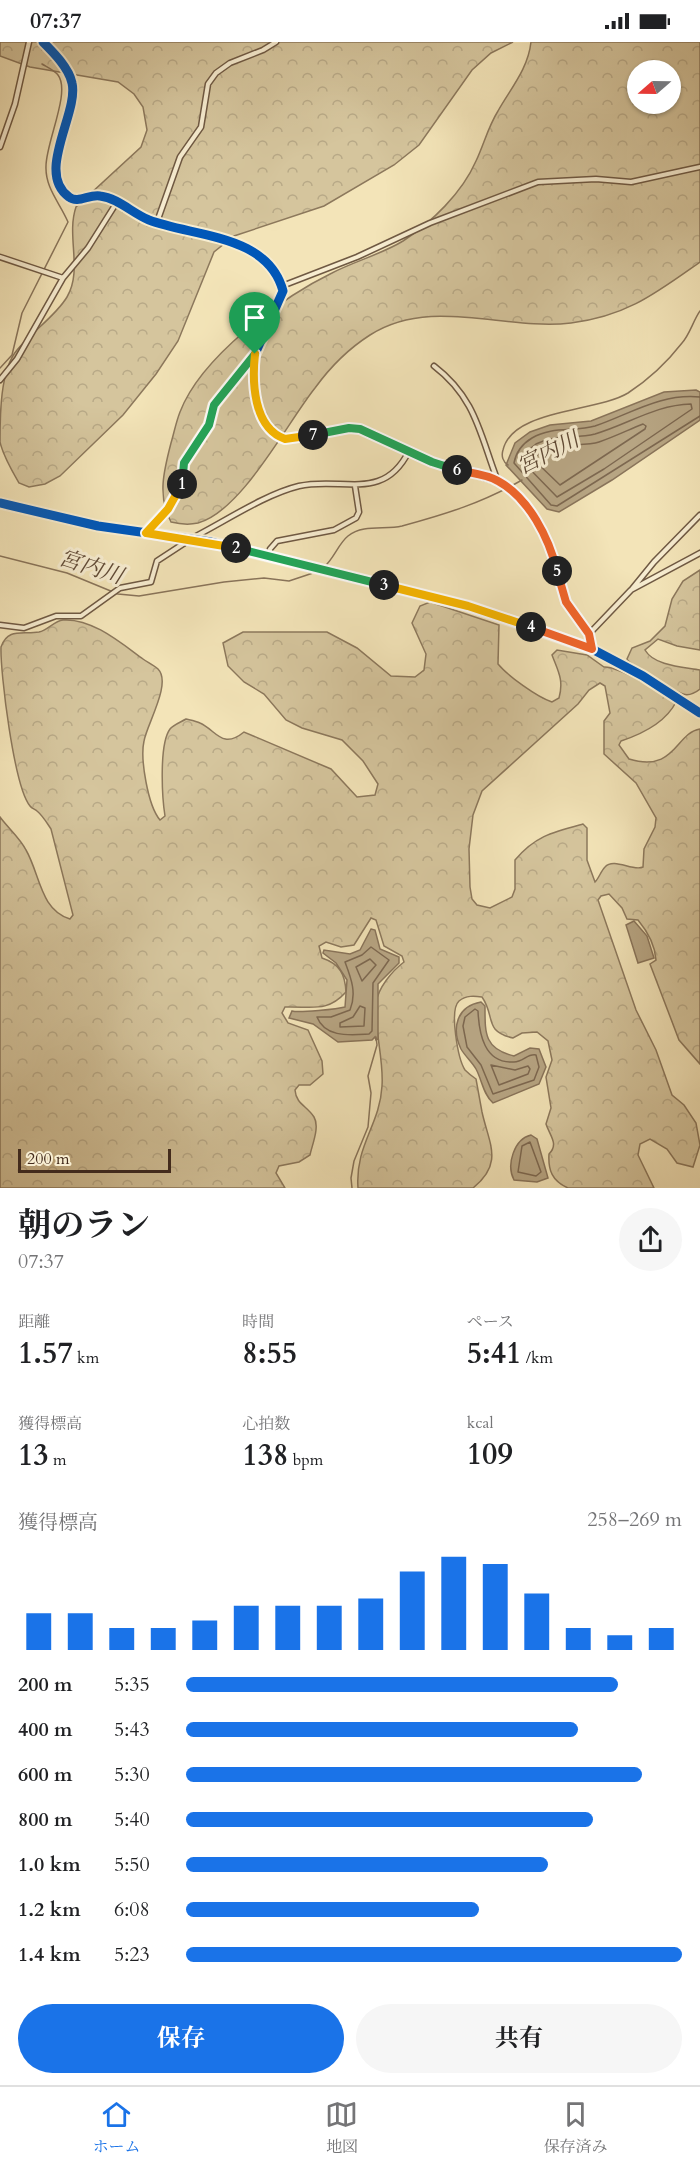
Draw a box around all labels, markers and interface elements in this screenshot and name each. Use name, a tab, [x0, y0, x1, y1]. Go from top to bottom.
text: 07:37	[30, 6, 81, 36]
north arrow	[627, 60, 681, 114]
map controls	[627, 60, 681, 114]
pin	[229, 292, 280, 354]
icon: arrive	[238, 301, 271, 334]
pin: 7	[298, 420, 328, 450]
text: 7	[309, 424, 317, 446]
water label: 宮内川	[512, 424, 586, 481]
pin: 6	[442, 455, 472, 485]
text: 6	[453, 459, 461, 481]
pin: 1	[167, 469, 197, 499]
text: 1	[178, 473, 186, 495]
pin: 2	[221, 533, 251, 563]
text: 2	[232, 537, 240, 559]
water label: 宮内川	[55, 543, 129, 592]
pin: 5	[542, 556, 572, 586]
text: 5	[553, 560, 561, 582]
pin: 3	[369, 570, 399, 600]
text: 3	[380, 574, 388, 596]
pin: 4	[516, 612, 546, 642]
text: 4	[527, 616, 535, 638]
scale bar	[18, 1146, 171, 1174]
text: 200 m	[27, 1148, 69, 1170]
text: 朝のラン	[18, 1203, 150, 1248]
button: share	[619, 1208, 682, 1271]
text: 07:37	[18, 1248, 64, 1275]
text: 距離	[18, 1311, 50, 1333]
text: 時間	[242, 1311, 274, 1333]
text: ペース	[467, 1311, 514, 1333]
text: 1.57	[18, 1333, 73, 1374]
text: 8:55	[242, 1333, 297, 1374]
text: 5:41	[467, 1333, 521, 1374]
text: km	[73, 1347, 99, 1369]
text: /km	[521, 1347, 553, 1369]
text: kcal	[467, 1412, 494, 1434]
text: 獲得標高	[18, 1413, 82, 1435]
text: 心拍数	[242, 1413, 290, 1435]
text: 109	[467, 1434, 513, 1475]
text: 13	[18, 1435, 49, 1476]
text: 138	[242, 1435, 288, 1476]
text: m	[49, 1449, 67, 1471]
text: bpm	[288, 1449, 323, 1471]
text: 258–269 m	[587, 1506, 682, 1533]
text: 獲得標高	[18, 1509, 98, 1536]
text: 200 m	[18, 1671, 73, 1698]
text: 5:35	[114, 1671, 150, 1698]
text: 400 m	[18, 1716, 73, 1743]
text: 5:43	[114, 1716, 150, 1743]
text: 600 m	[18, 1761, 73, 1788]
text: 5:30	[114, 1761, 150, 1788]
text: 800 m	[18, 1806, 73, 1833]
text: 5:40	[114, 1806, 150, 1833]
text: 1.0 km	[18, 1851, 81, 1878]
text: 5:50	[114, 1851, 150, 1878]
text: 1.2 km	[18, 1896, 81, 1923]
text: 6:08	[114, 1896, 150, 1923]
text: 1.4 km	[18, 1941, 81, 1968]
text: 5:23	[114, 1941, 150, 1968]
button: 保存	[18, 2004, 344, 2073]
button: 共有	[356, 2004, 682, 2073]
tab: ホーム	[92, 2098, 141, 2158]
tab: 地図	[325, 2098, 358, 2158]
tab: 保存済み	[543, 2098, 607, 2158]

